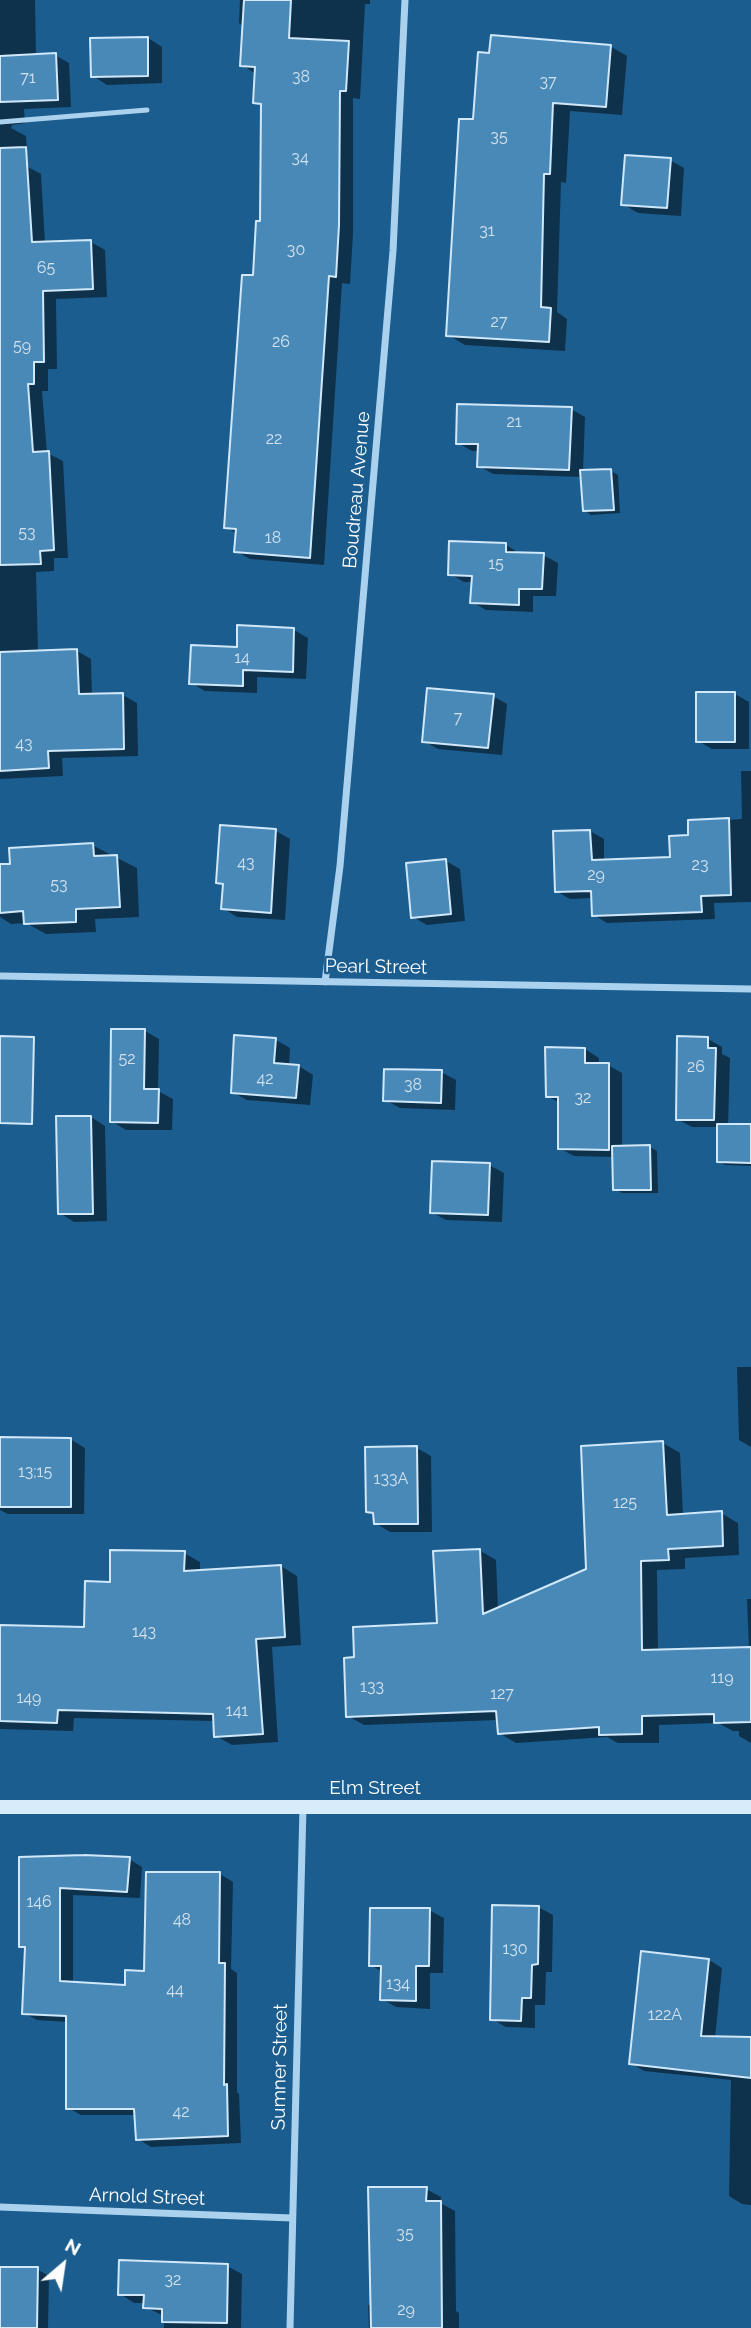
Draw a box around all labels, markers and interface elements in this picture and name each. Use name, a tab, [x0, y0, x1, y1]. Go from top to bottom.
house number: 38	[292, 67, 310, 87]
house number: 71	[20, 68, 36, 88]
house number: 37	[539, 72, 557, 92]
house number: 35	[490, 127, 508, 147]
house number: 34	[291, 148, 309, 168]
house number: 31	[479, 221, 495, 241]
house number: 30	[287, 240, 305, 260]
house number: 65	[37, 258, 55, 278]
house number: 27	[491, 312, 507, 332]
house number: 26	[272, 332, 290, 352]
house number: 59	[13, 336, 31, 356]
street label: Boudreau Avenue	[339, 410, 375, 570]
house number: 21	[506, 412, 522, 432]
house number: 22	[266, 429, 282, 449]
house number: 53	[18, 523, 36, 543]
house number: 18	[265, 528, 281, 548]
house number: 15	[488, 554, 504, 574]
house number: 14	[234, 648, 250, 668]
house number: 7	[454, 708, 462, 728]
house number: 43	[15, 734, 33, 754]
house number: 43	[237, 853, 255, 873]
house number: 23	[692, 855, 708, 875]
house number: 29	[587, 865, 605, 885]
house number: 53	[50, 875, 68, 895]
street label: Pearl Street	[325, 955, 427, 979]
house number: 52	[118, 1049, 136, 1069]
house number: 26	[687, 1057, 705, 1077]
house number: 42	[256, 1069, 274, 1089]
house number: 38	[404, 1075, 422, 1095]
house number: 32	[575, 1088, 591, 1108]
house number: 13;15	[18, 1462, 52, 1482]
house number: 133A	[374, 1469, 408, 1489]
house number: 125	[613, 1493, 637, 1513]
house number: 143	[132, 1622, 156, 1642]
house number: 119	[710, 1668, 734, 1688]
house number: 133	[360, 1677, 384, 1697]
house number: 127	[490, 1684, 514, 1704]
house number: 149	[17, 1688, 41, 1708]
house number: 141	[226, 1701, 248, 1721]
street label: Elm Street	[329, 1777, 421, 1799]
house number: 146	[26, 1892, 52, 1912]
house number: 48	[173, 1910, 191, 1930]
house number: 130	[502, 1939, 528, 1959]
house number: 134	[386, 1974, 410, 1994]
house number: 44	[166, 1980, 184, 2000]
street label: Sumner Street	[267, 2003, 293, 2131]
house number: 122A	[648, 2005, 682, 2025]
house number: 42	[172, 2102, 190, 2122]
street label: Arnold Street	[88, 2184, 206, 2210]
house number: 35	[396, 2224, 414, 2244]
north arrow	[28, 2230, 98, 2300]
text: N	[62, 2233, 85, 2260]
house number: 32	[165, 2270, 181, 2290]
house number: 29	[397, 2300, 415, 2320]

